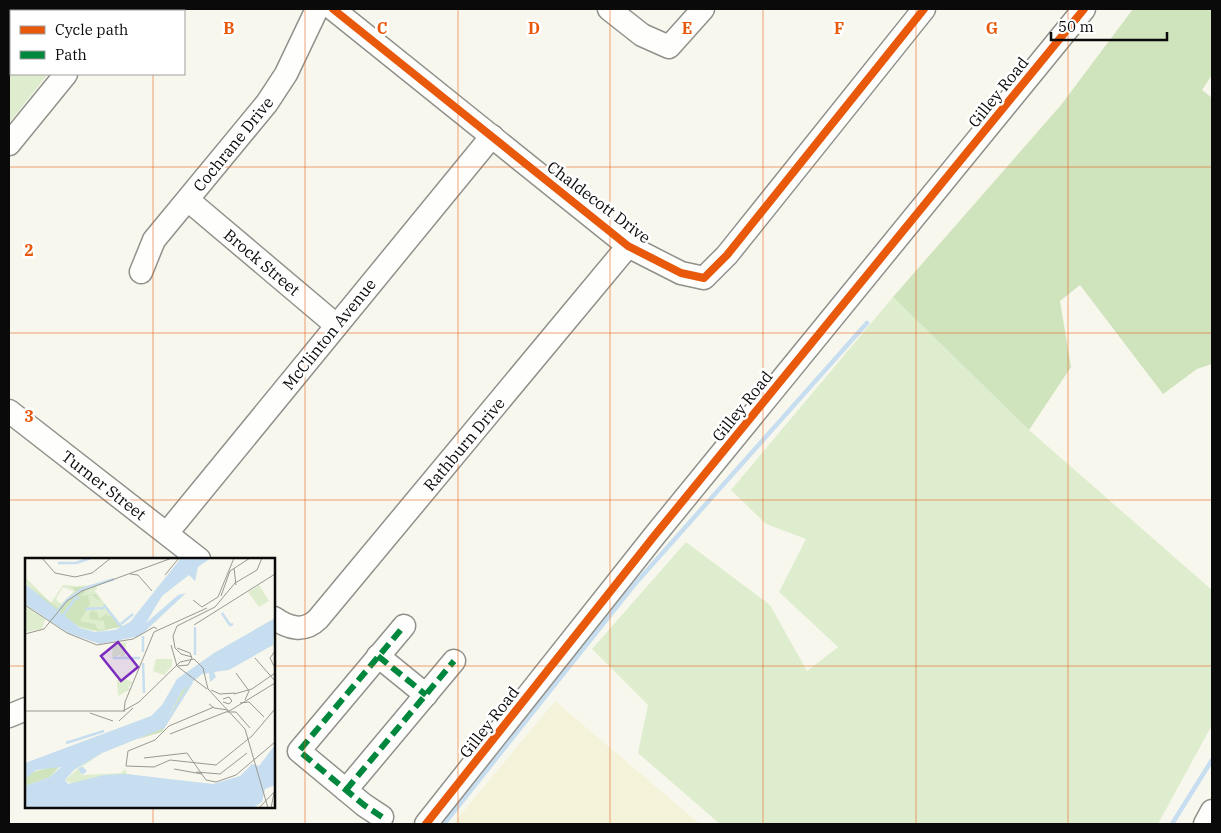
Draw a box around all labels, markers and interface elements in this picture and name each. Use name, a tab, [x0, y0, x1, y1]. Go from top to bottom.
legend	[10, 10, 185, 75]
scale bar	[1051, 10, 1167, 42]
text: 50 m	[1058, 17, 1094, 36]
text: B	[223, 18, 235, 38]
text: C	[377, 18, 387, 38]
text: D	[528, 18, 540, 38]
text: E	[682, 18, 692, 38]
text: F	[834, 18, 844, 38]
text: G	[986, 18, 998, 38]
text: Cycle path	[55, 20, 128, 39]
text: Path	[55, 45, 87, 64]
street label: Gilley Road	[963, 52, 1033, 131]
street label: Cochrane Drive	[189, 92, 277, 196]
street label: Chaldecott Drive	[543, 157, 655, 247]
street label: Brock Street	[220, 224, 304, 300]
text: 2	[24, 240, 34, 260]
street label: McClinton Avenue	[278, 274, 380, 394]
street label: Gilley Road	[707, 366, 777, 445]
street label: Rathburn Drive	[419, 393, 509, 495]
text: 3	[24, 406, 34, 426]
street label: Turner Street	[58, 446, 150, 524]
inset map	[25, 558, 275, 808]
street label: Gilley Road	[455, 682, 523, 762]

